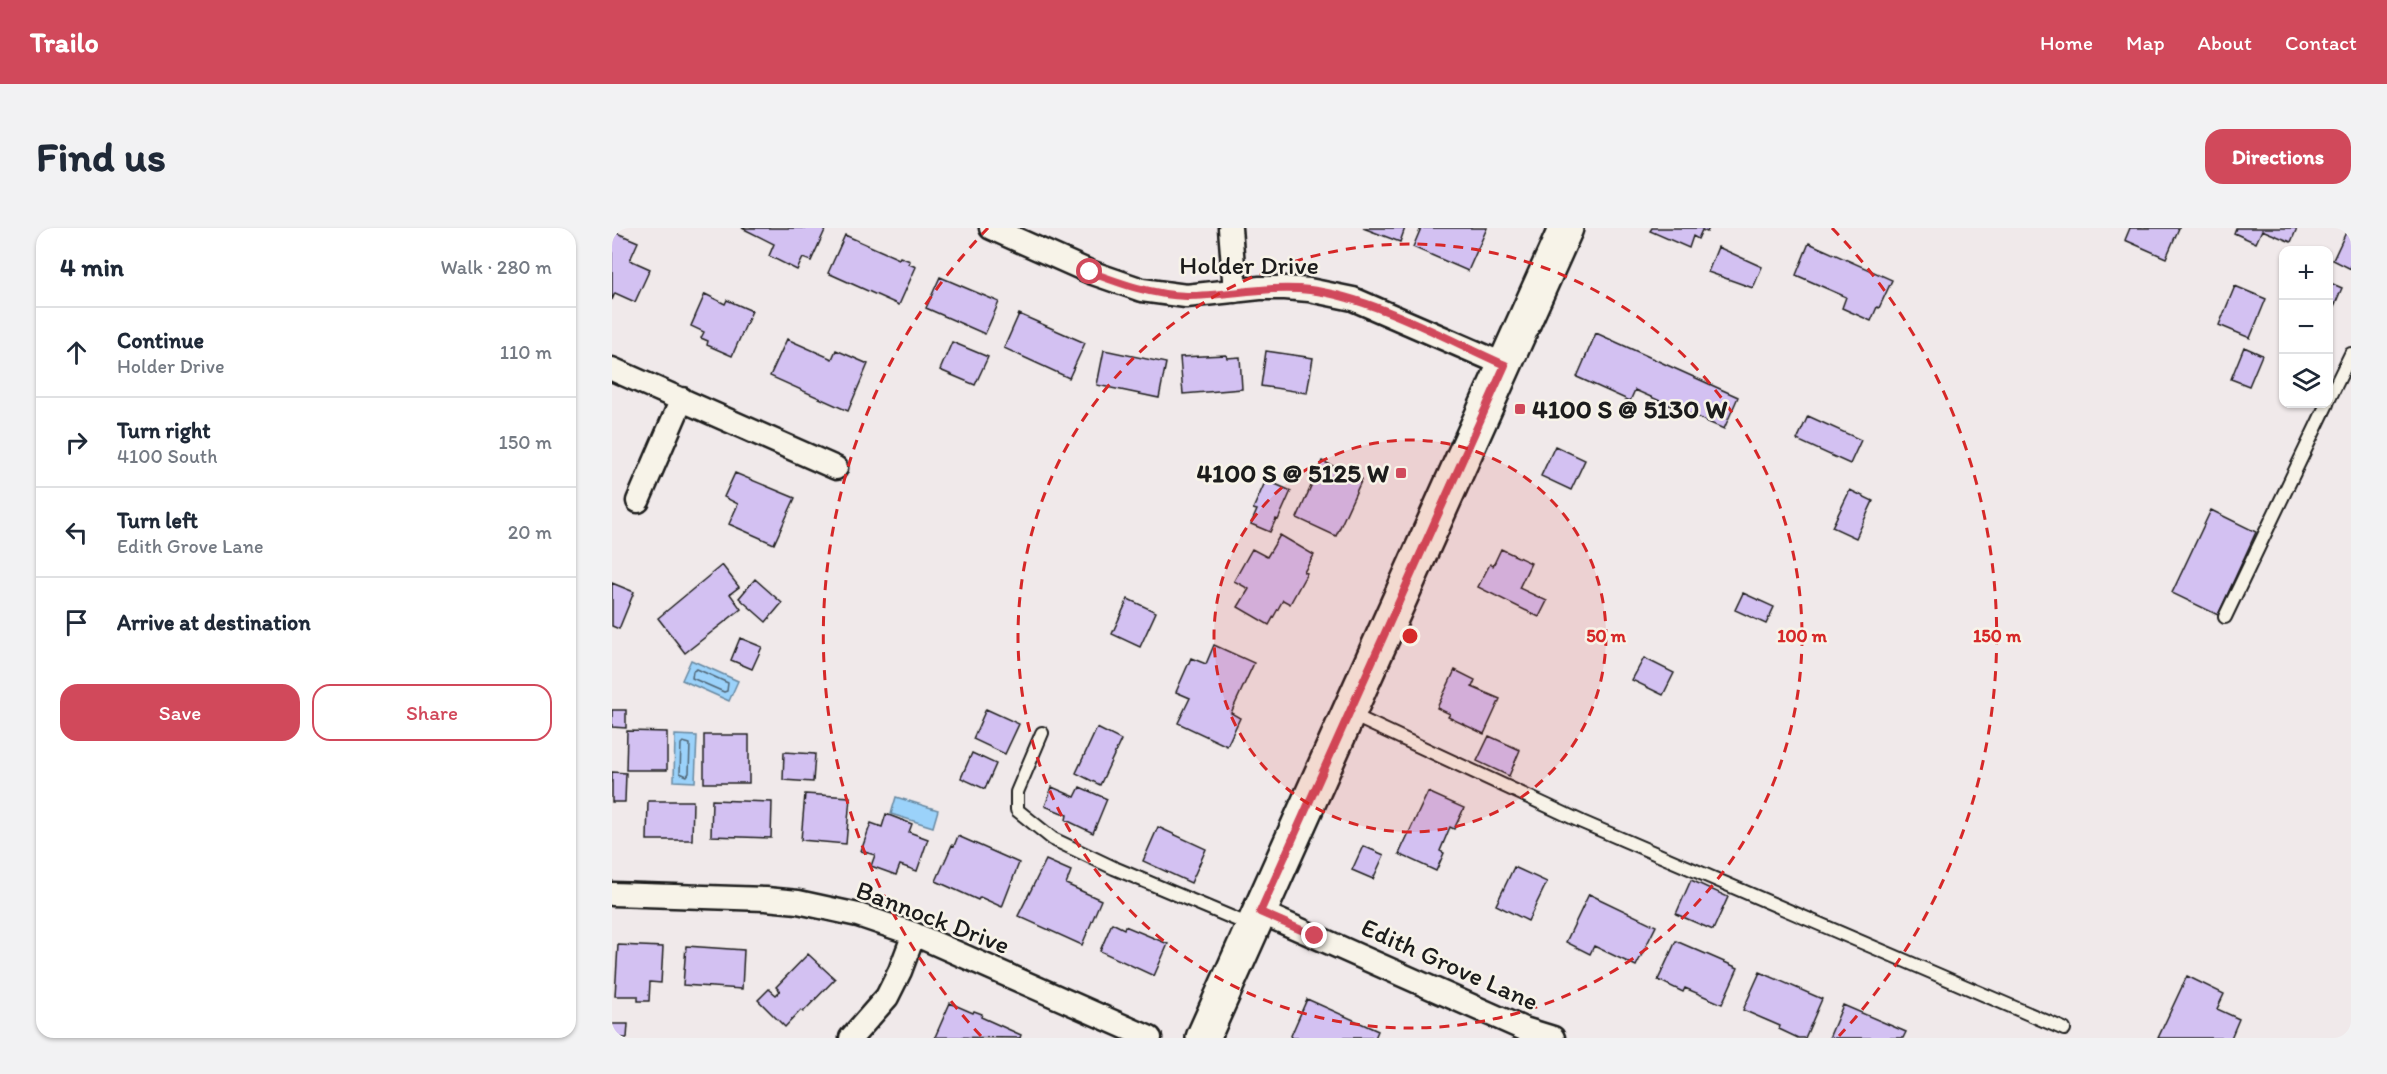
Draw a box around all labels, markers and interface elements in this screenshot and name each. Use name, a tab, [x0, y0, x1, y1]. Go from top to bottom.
text: Trailo	[30, 25, 99, 59]
text: Home	[2040, 30, 2093, 55]
text: Map	[2126, 30, 2165, 55]
text: About	[2198, 30, 2252, 55]
text: Contact	[2285, 30, 2357, 55]
button: Directions	[2205, 129, 2351, 184]
text: Find us	[36, 131, 166, 182]
map controls	[2279, 246, 2333, 408]
button: +	[2279, 246, 2333, 300]
street label: Holder Drive	[1179, 249, 1319, 281]
text: 4 min	[60, 251, 124, 283]
text: Walk · 280 m	[440, 255, 552, 279]
route start	[1076, 258, 1102, 284]
button: −	[2279, 300, 2333, 354]
text: Continue	[117, 327, 204, 354]
icon: ahead	[60, 336, 93, 369]
text: 110 m	[500, 340, 552, 364]
text: Holder Drive	[117, 354, 224, 378]
button: layers	[2279, 354, 2333, 408]
place label: 4100 S @ 5130 W	[1532, 393, 1728, 425]
marker: 4100 S @ 5130 W	[1513, 402, 1527, 416]
text: Turn right	[117, 417, 211, 444]
icon: right	[60, 426, 93, 459]
text: 150 m	[499, 430, 552, 454]
text: 4100 South	[117, 444, 218, 468]
place label: 4100 S @ 5125 W	[1196, 457, 1390, 489]
marker: 4100 S @ 5125 W	[1394, 466, 1408, 480]
text: Turn left	[117, 507, 198, 534]
icon: left	[60, 516, 93, 549]
text: 20 m	[508, 520, 552, 544]
text: Edith Grove Lane	[117, 534, 263, 558]
icon: arrive	[60, 606, 93, 639]
text: Arrive at destination	[117, 609, 311, 636]
text: 50 m	[1586, 625, 1627, 647]
text: 100 m	[1777, 625, 1828, 647]
text: 150 m	[1973, 625, 2022, 647]
centre of rings	[1400, 626, 1420, 646]
button: Save	[60, 684, 300, 741]
button: Share	[312, 684, 552, 741]
street label: Bannock Drive	[852, 873, 1014, 961]
street label: Edith Grove Lane	[1357, 911, 1543, 1017]
route end	[1301, 922, 1327, 948]

